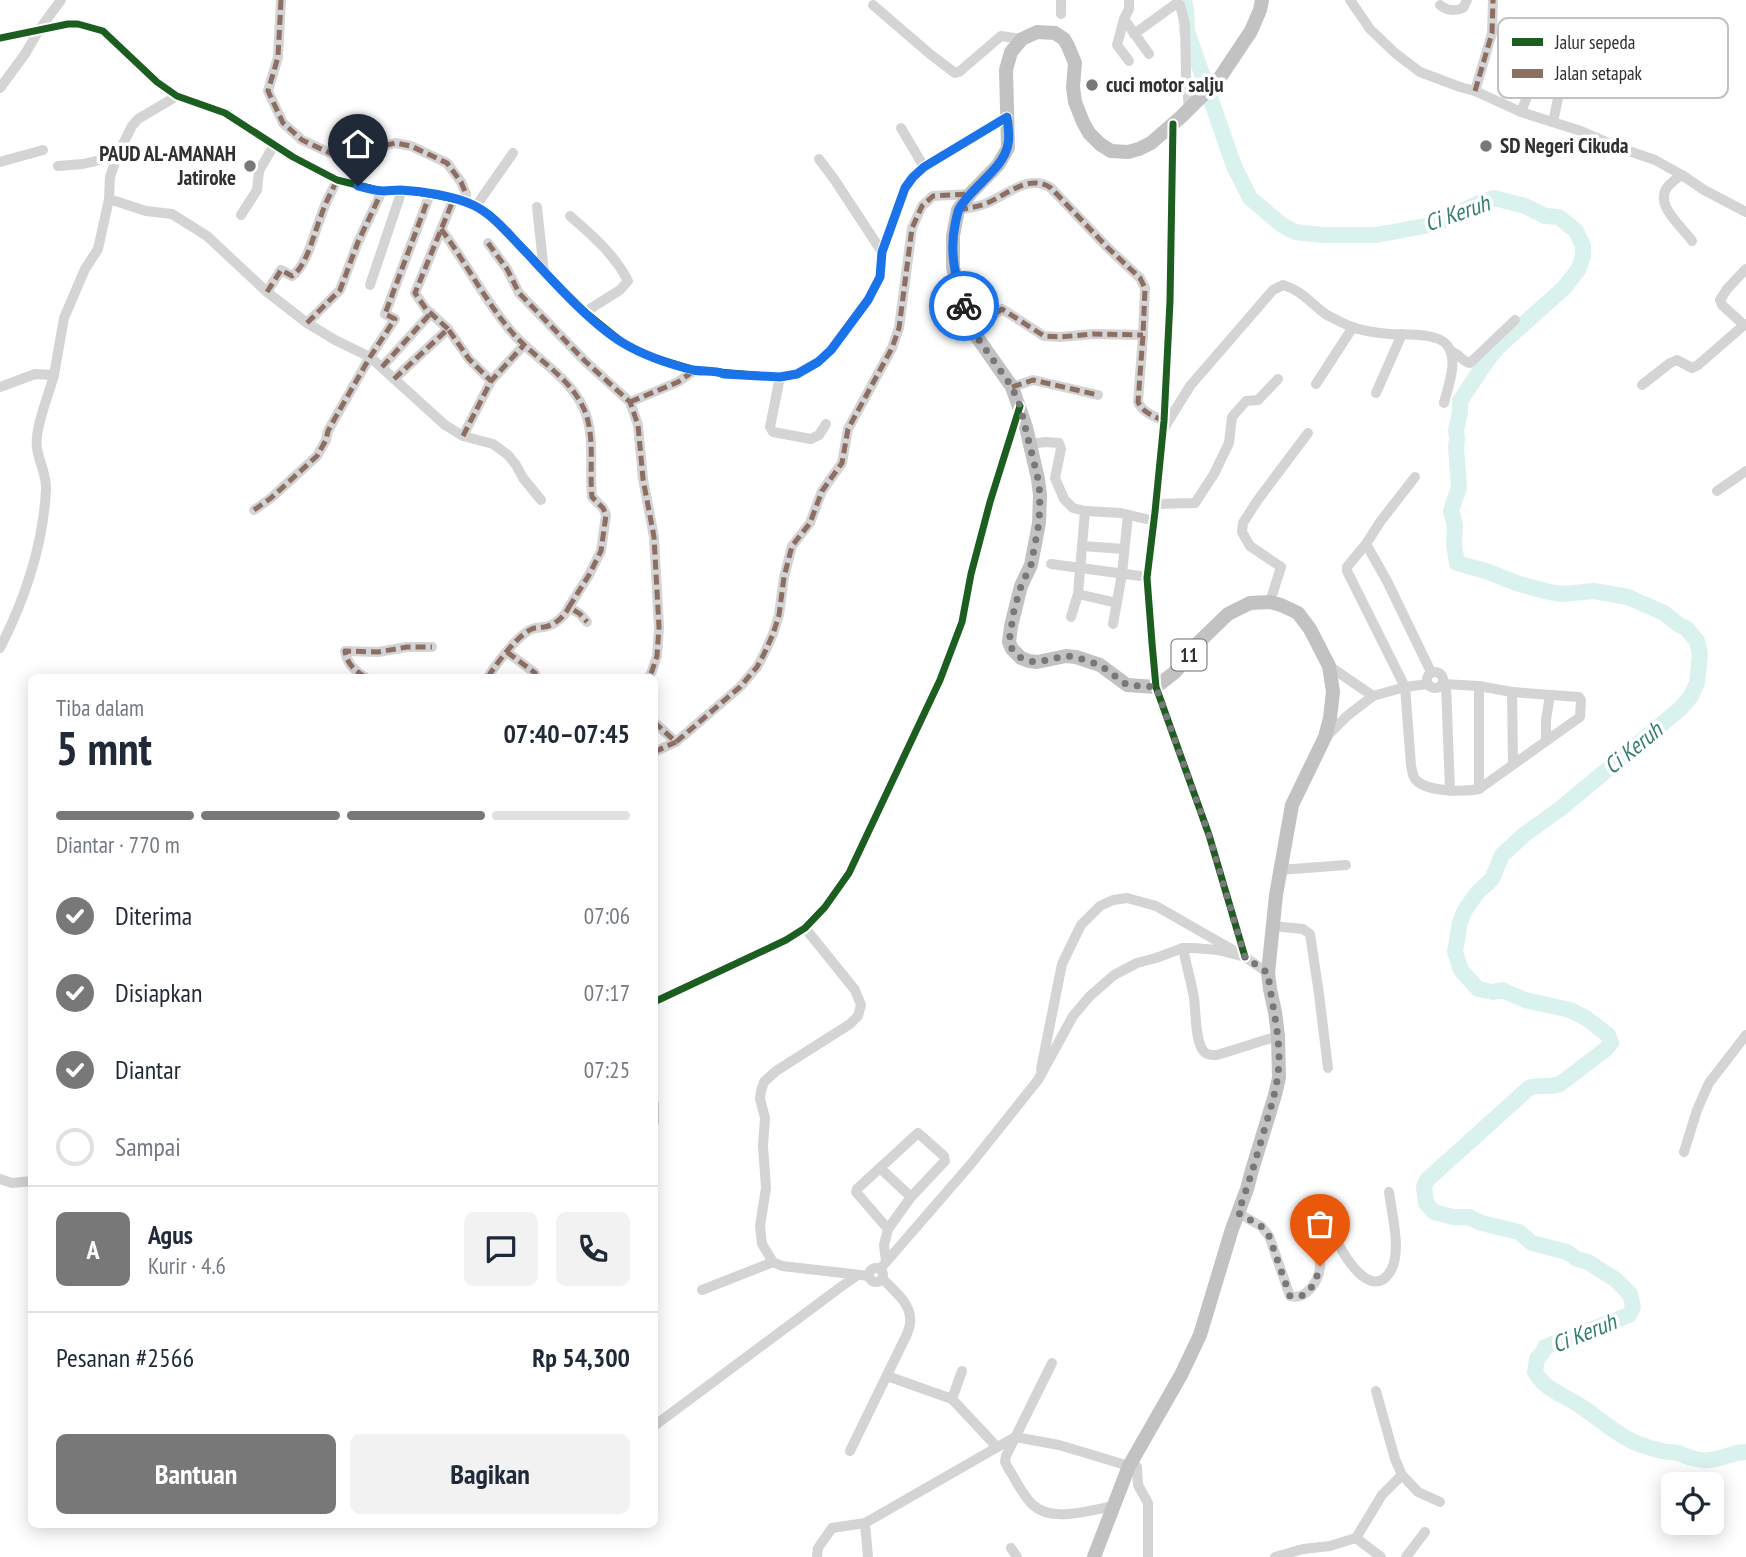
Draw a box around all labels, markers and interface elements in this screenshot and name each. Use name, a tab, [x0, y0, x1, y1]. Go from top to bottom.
legend	[1498, 18, 1728, 98]
text: Jalur sepeda	[1554, 30, 1635, 54]
text: Jalan setapak	[1554, 61, 1643, 85]
place label: cuci motor salju	[1106, 71, 1224, 98]
marker: cuci motor salju	[1084, 77, 1100, 93]
pin	[328, 114, 388, 186]
icon: home	[339, 125, 377, 163]
place label: SD Negeri Cikuda	[1500, 132, 1629, 159]
marker: SD Negeri Cikuda	[1478, 138, 1494, 154]
place label: PAUD AL-AMANAH Jatiroke	[99, 140, 236, 191]
marker: PAUD AL-AMANAH Jatiroke	[242, 158, 258, 174]
water label: Ci Keruh	[1421, 187, 1495, 237]
courier	[929, 271, 999, 341]
icon: bike	[945, 287, 983, 325]
road number: 11	[1172, 640, 1206, 670]
text: Tiba dalam	[56, 693, 144, 722]
water label: Ci Keruh	[1598, 714, 1669, 780]
text: 07:40–07:45	[503, 717, 630, 750]
text: 5 mnt	[56, 718, 152, 778]
text: Diantar · 770 m	[56, 830, 180, 859]
icon: check	[56, 897, 94, 935]
text: Diterima	[115, 899, 192, 932]
text: 07:06	[584, 901, 630, 930]
icon: check	[56, 974, 94, 1012]
text: Disiapkan	[115, 976, 202, 1009]
text: 07:17	[584, 978, 630, 1007]
icon: check	[56, 1051, 94, 1089]
text: Diantar	[115, 1053, 181, 1086]
text: 07:25	[584, 1055, 630, 1084]
text: Sampai	[115, 1130, 181, 1163]
pin	[1290, 1194, 1350, 1266]
icon: bag	[1301, 1205, 1339, 1243]
button: chat	[464, 1212, 538, 1286]
button: phone	[556, 1212, 630, 1286]
text: Agus	[148, 1218, 193, 1251]
text: A	[86, 1233, 100, 1266]
text: Kurir · 4.6	[148, 1251, 226, 1280]
water label: Ci Keruh	[1547, 1306, 1622, 1358]
text: Pesanan #2566	[56, 1341, 194, 1374]
text: Rp 54,300	[532, 1341, 630, 1374]
button: Bantuan	[56, 1434, 336, 1514]
button: Bagikan	[350, 1434, 630, 1514]
map controls	[1661, 1472, 1724, 1535]
button: locate	[1661, 1472, 1724, 1535]

